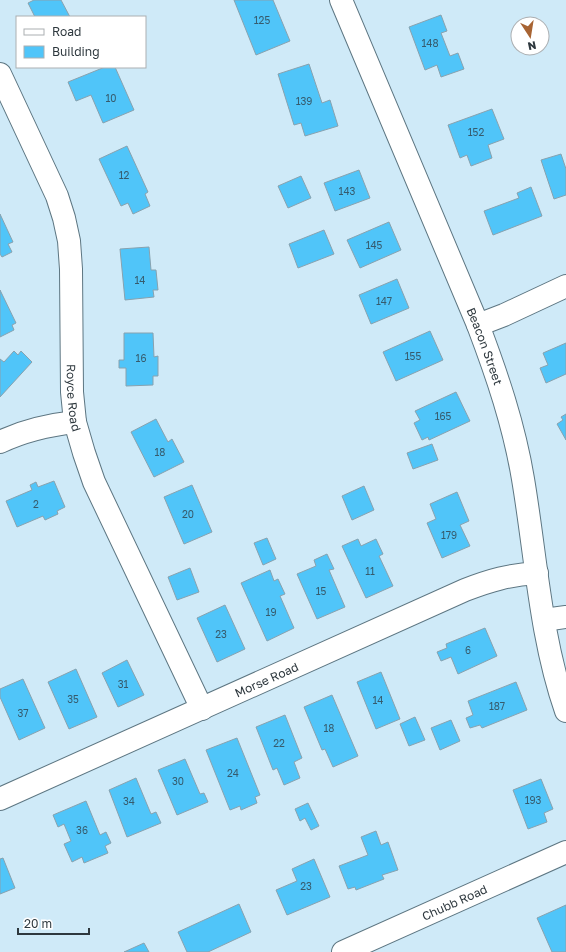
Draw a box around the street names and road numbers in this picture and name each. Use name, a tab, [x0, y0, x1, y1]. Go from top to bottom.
street label: Beacon Street	[464, 305, 506, 387]
street label: Royce Road	[64, 364, 85, 433]
street label: Morse Road	[232, 659, 300, 700]
street label: Chubb Road	[419, 881, 489, 923]

